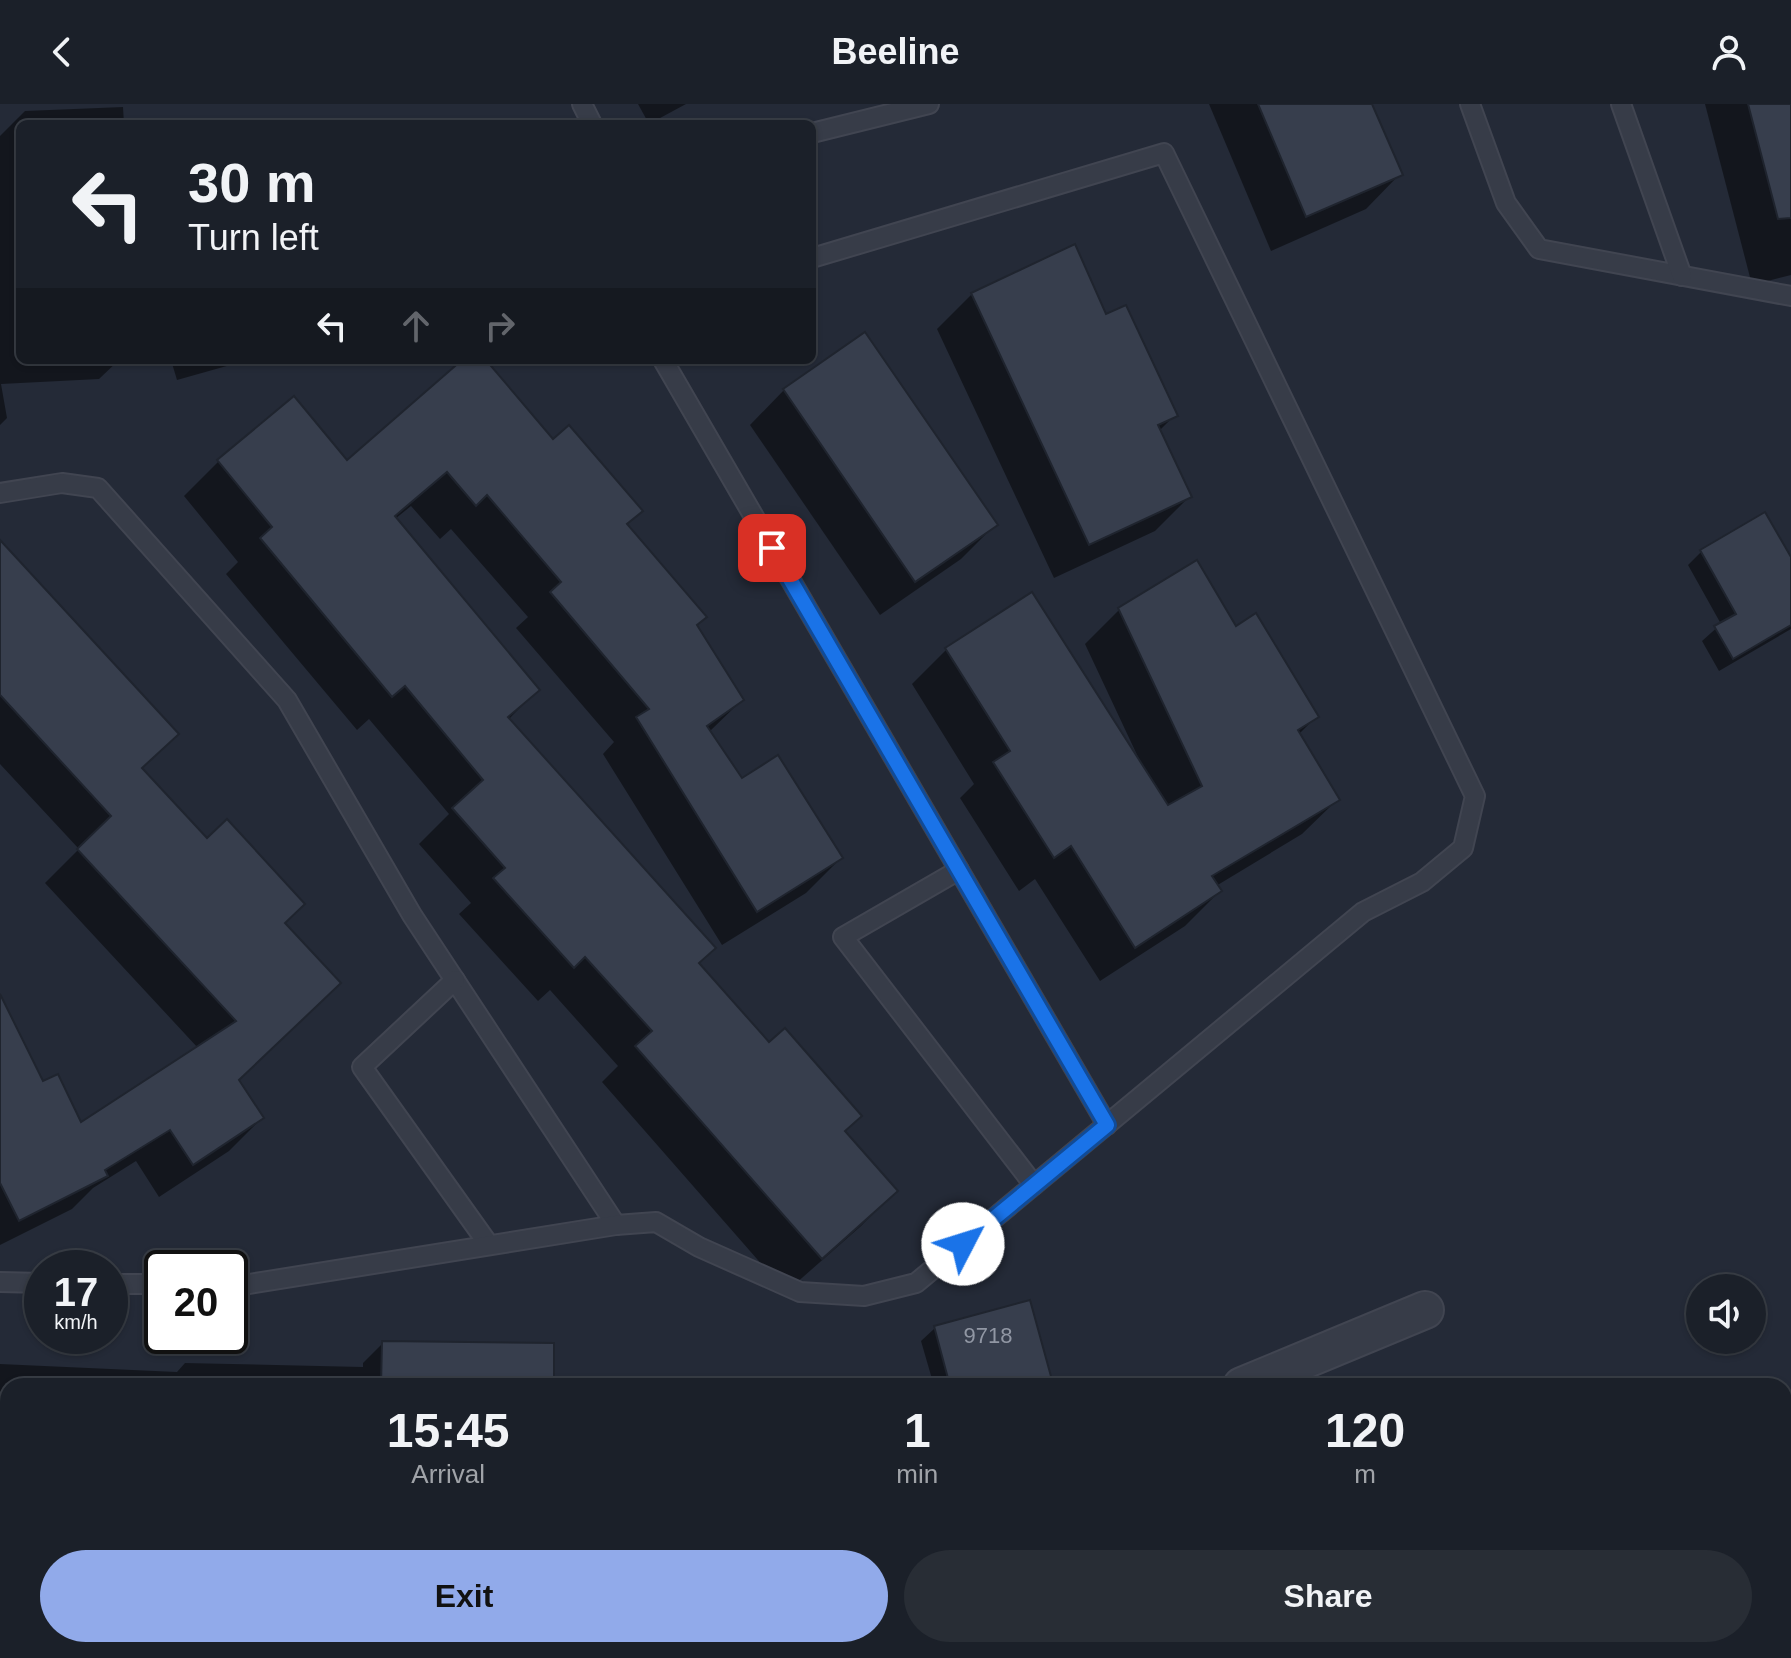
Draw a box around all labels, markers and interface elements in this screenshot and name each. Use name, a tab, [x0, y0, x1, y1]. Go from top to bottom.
icon: back	[40, 30, 84, 74]
icon: person	[1707, 30, 1751, 74]
text: Beeline	[831, 31, 960, 72]
text: 30 m	[188, 151, 316, 214]
icon: left	[56, 152, 160, 256]
text: Turn left	[188, 217, 319, 258]
icon: left	[310, 304, 354, 348]
icon: ahead	[394, 304, 438, 348]
icon: right	[478, 304, 522, 348]
pin	[738, 514, 806, 582]
icon: arrive	[750, 526, 794, 570]
position arrow	[921, 1202, 1005, 1286]
speed limit sign: 20	[144, 1250, 248, 1354]
text: 17	[54, 1270, 98, 1314]
map controls	[1686, 1274, 1766, 1354]
button: sound	[1686, 1274, 1766, 1354]
text: km/h	[54, 1311, 98, 1333]
house number: 9718	[964, 1323, 1012, 1348]
text: 15:45	[387, 1404, 510, 1457]
text: 1	[904, 1404, 931, 1457]
text: 120	[1325, 1404, 1405, 1457]
text: Arrival	[411, 1459, 485, 1489]
text: min	[896, 1459, 938, 1489]
text: m	[1354, 1459, 1376, 1489]
button: Exit	[40, 1550, 888, 1642]
button: Share	[904, 1550, 1752, 1642]

